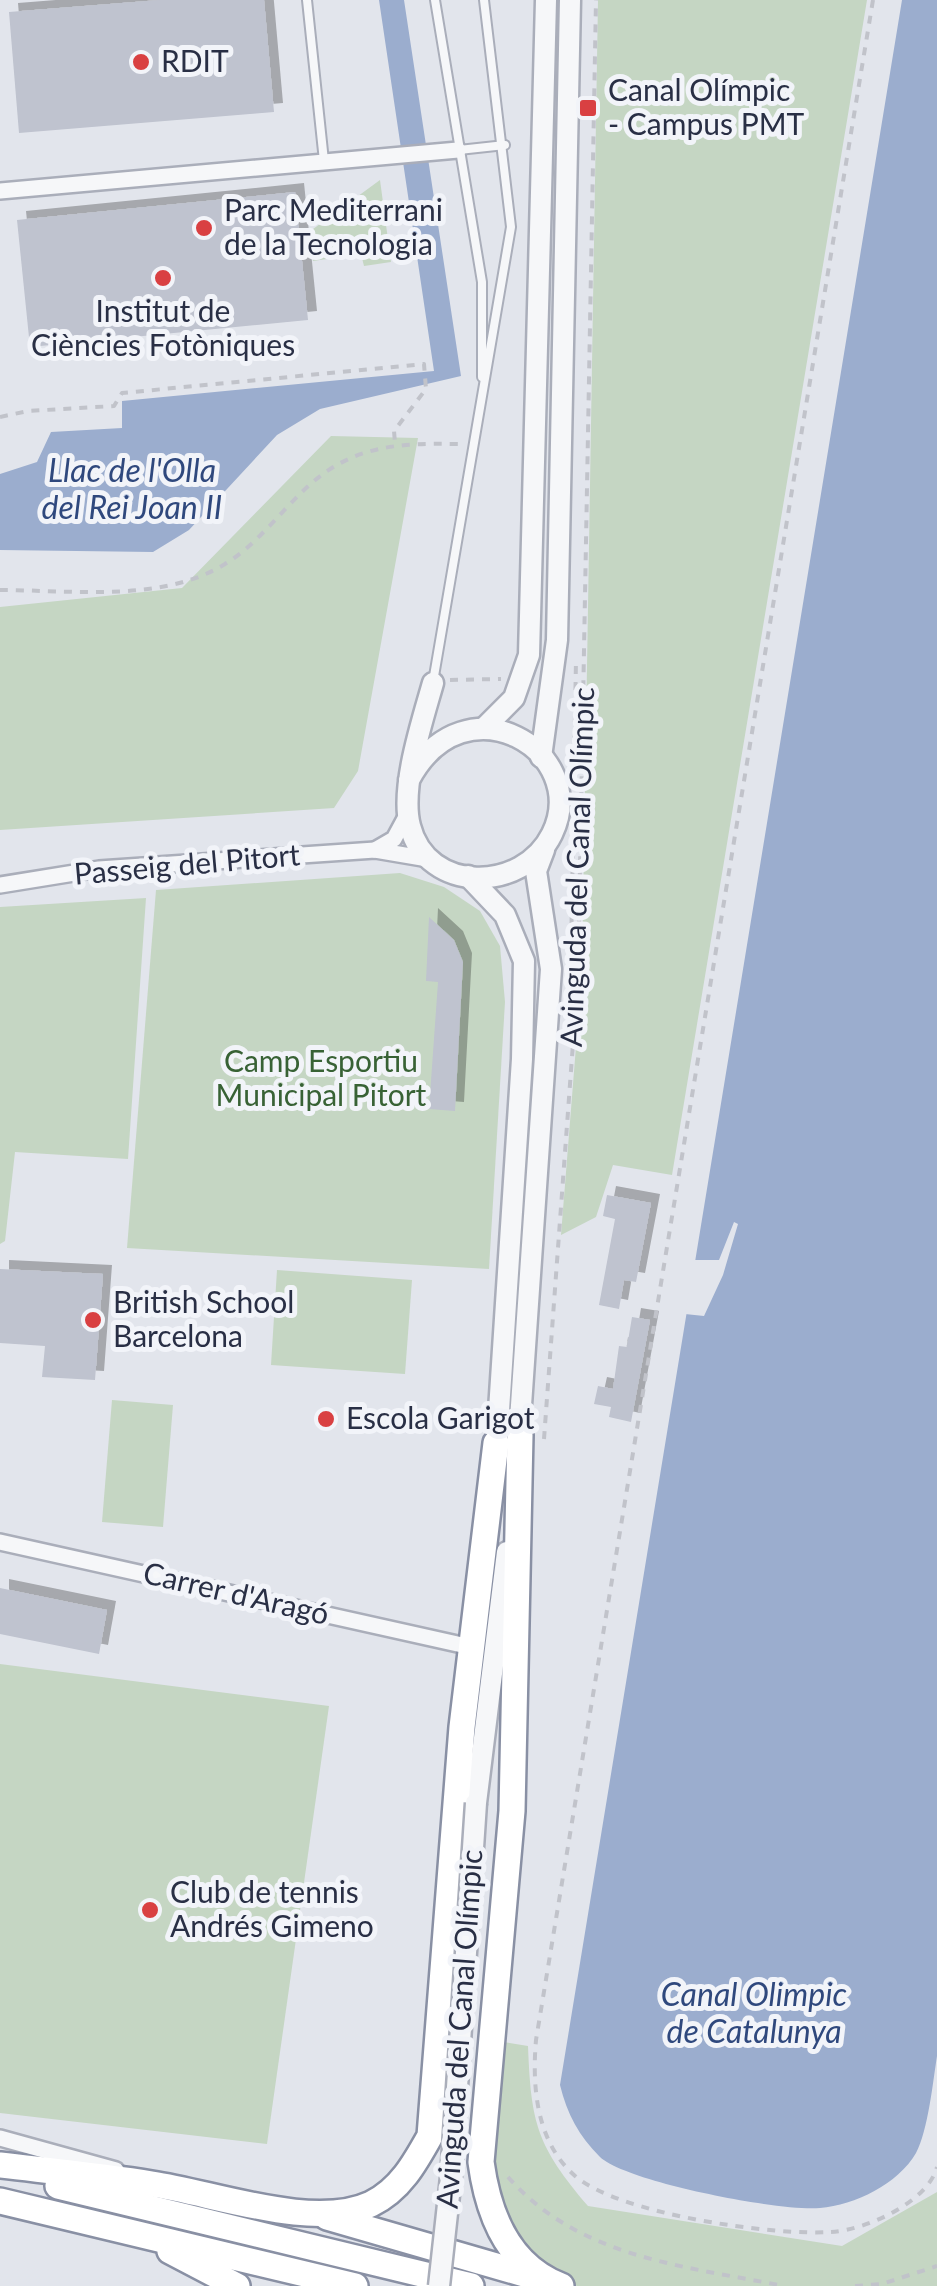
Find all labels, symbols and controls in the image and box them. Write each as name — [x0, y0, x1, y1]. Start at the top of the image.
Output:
place label: RDIT — [161, 42, 229, 78]
marker: RDIT — [130, 51, 152, 73]
place label: Canal Olímpic - Campus PMT — [608, 71, 805, 141]
marker: Canal Olímpic - Campus PMT — [577, 97, 599, 119]
place label: Parc Mediterrani de la Tecnologia — [224, 191, 443, 261]
marker: Parc Mediterrani de la Tecnologia — [193, 217, 215, 239]
marker: Institut de Ciències Fotòniques — [152, 267, 174, 289]
place label: Institut de Ciències Fotòniques — [31, 292, 295, 362]
water label: Llac de l'Olla del Rei Joan II — [42, 450, 222, 526]
street label: Avinguda del Canal Olímpic — [552, 686, 600, 1047]
street label: Passeig del Pitort — [72, 835, 302, 891]
park label: Camp Esportiu Municipal Pitort — [216, 1042, 427, 1112]
place label: British School Barcelona — [113, 1283, 294, 1353]
marker: British School Barcelona — [82, 1309, 104, 1331]
place label: Escola Garigot — [346, 1399, 535, 1435]
marker: Escola Garigot — [315, 1408, 337, 1430]
street label: Carrer d'Aragó — [140, 1553, 333, 1631]
street label: Avinguda del Canal Olímpic — [427, 1848, 489, 2210]
place label: Club de tennis Andrés Gimeno — [170, 1873, 374, 1943]
marker: Club de tennis Andrés Gimeno — [139, 1899, 161, 1921]
water label: Canal Olimpic de Catalunya — [661, 1974, 847, 2050]

